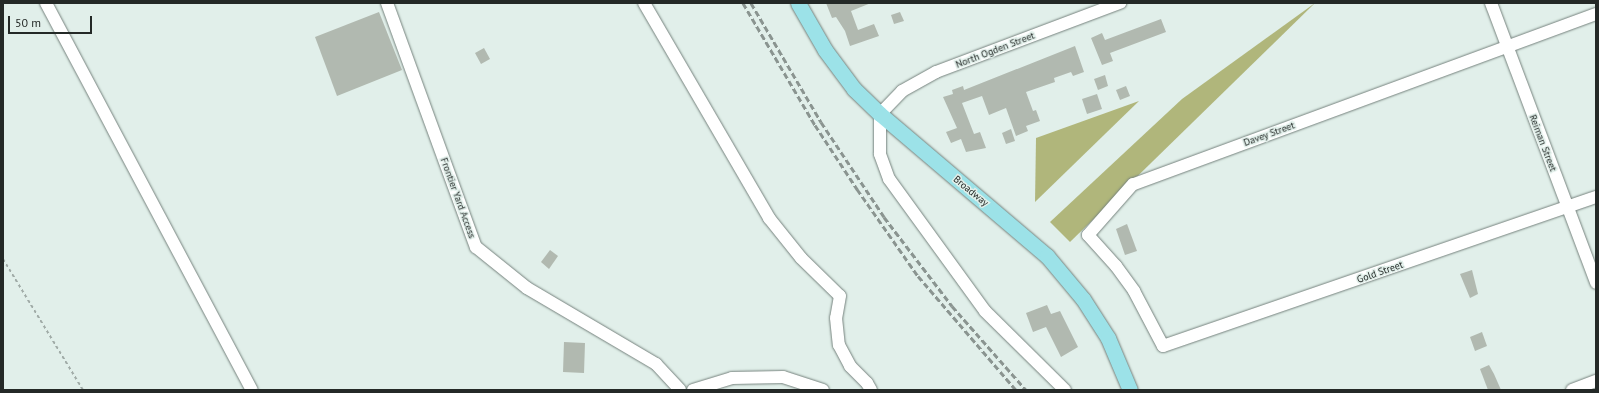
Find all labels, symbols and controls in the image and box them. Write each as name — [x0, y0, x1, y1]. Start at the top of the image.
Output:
scale bar — [10, 8, 94, 34]
text: 50 m — [15, 15, 41, 30]
street label: North Ogden Street — [954, 29, 1036, 71]
street label: Reiman Street — [1527, 113, 1559, 173]
street label: Davey Street — [1242, 119, 1296, 149]
street label: Frontier Yard Access — [438, 156, 478, 240]
street label: Broadway — [951, 173, 991, 209]
street label: Gold Street — [1355, 259, 1405, 285]

